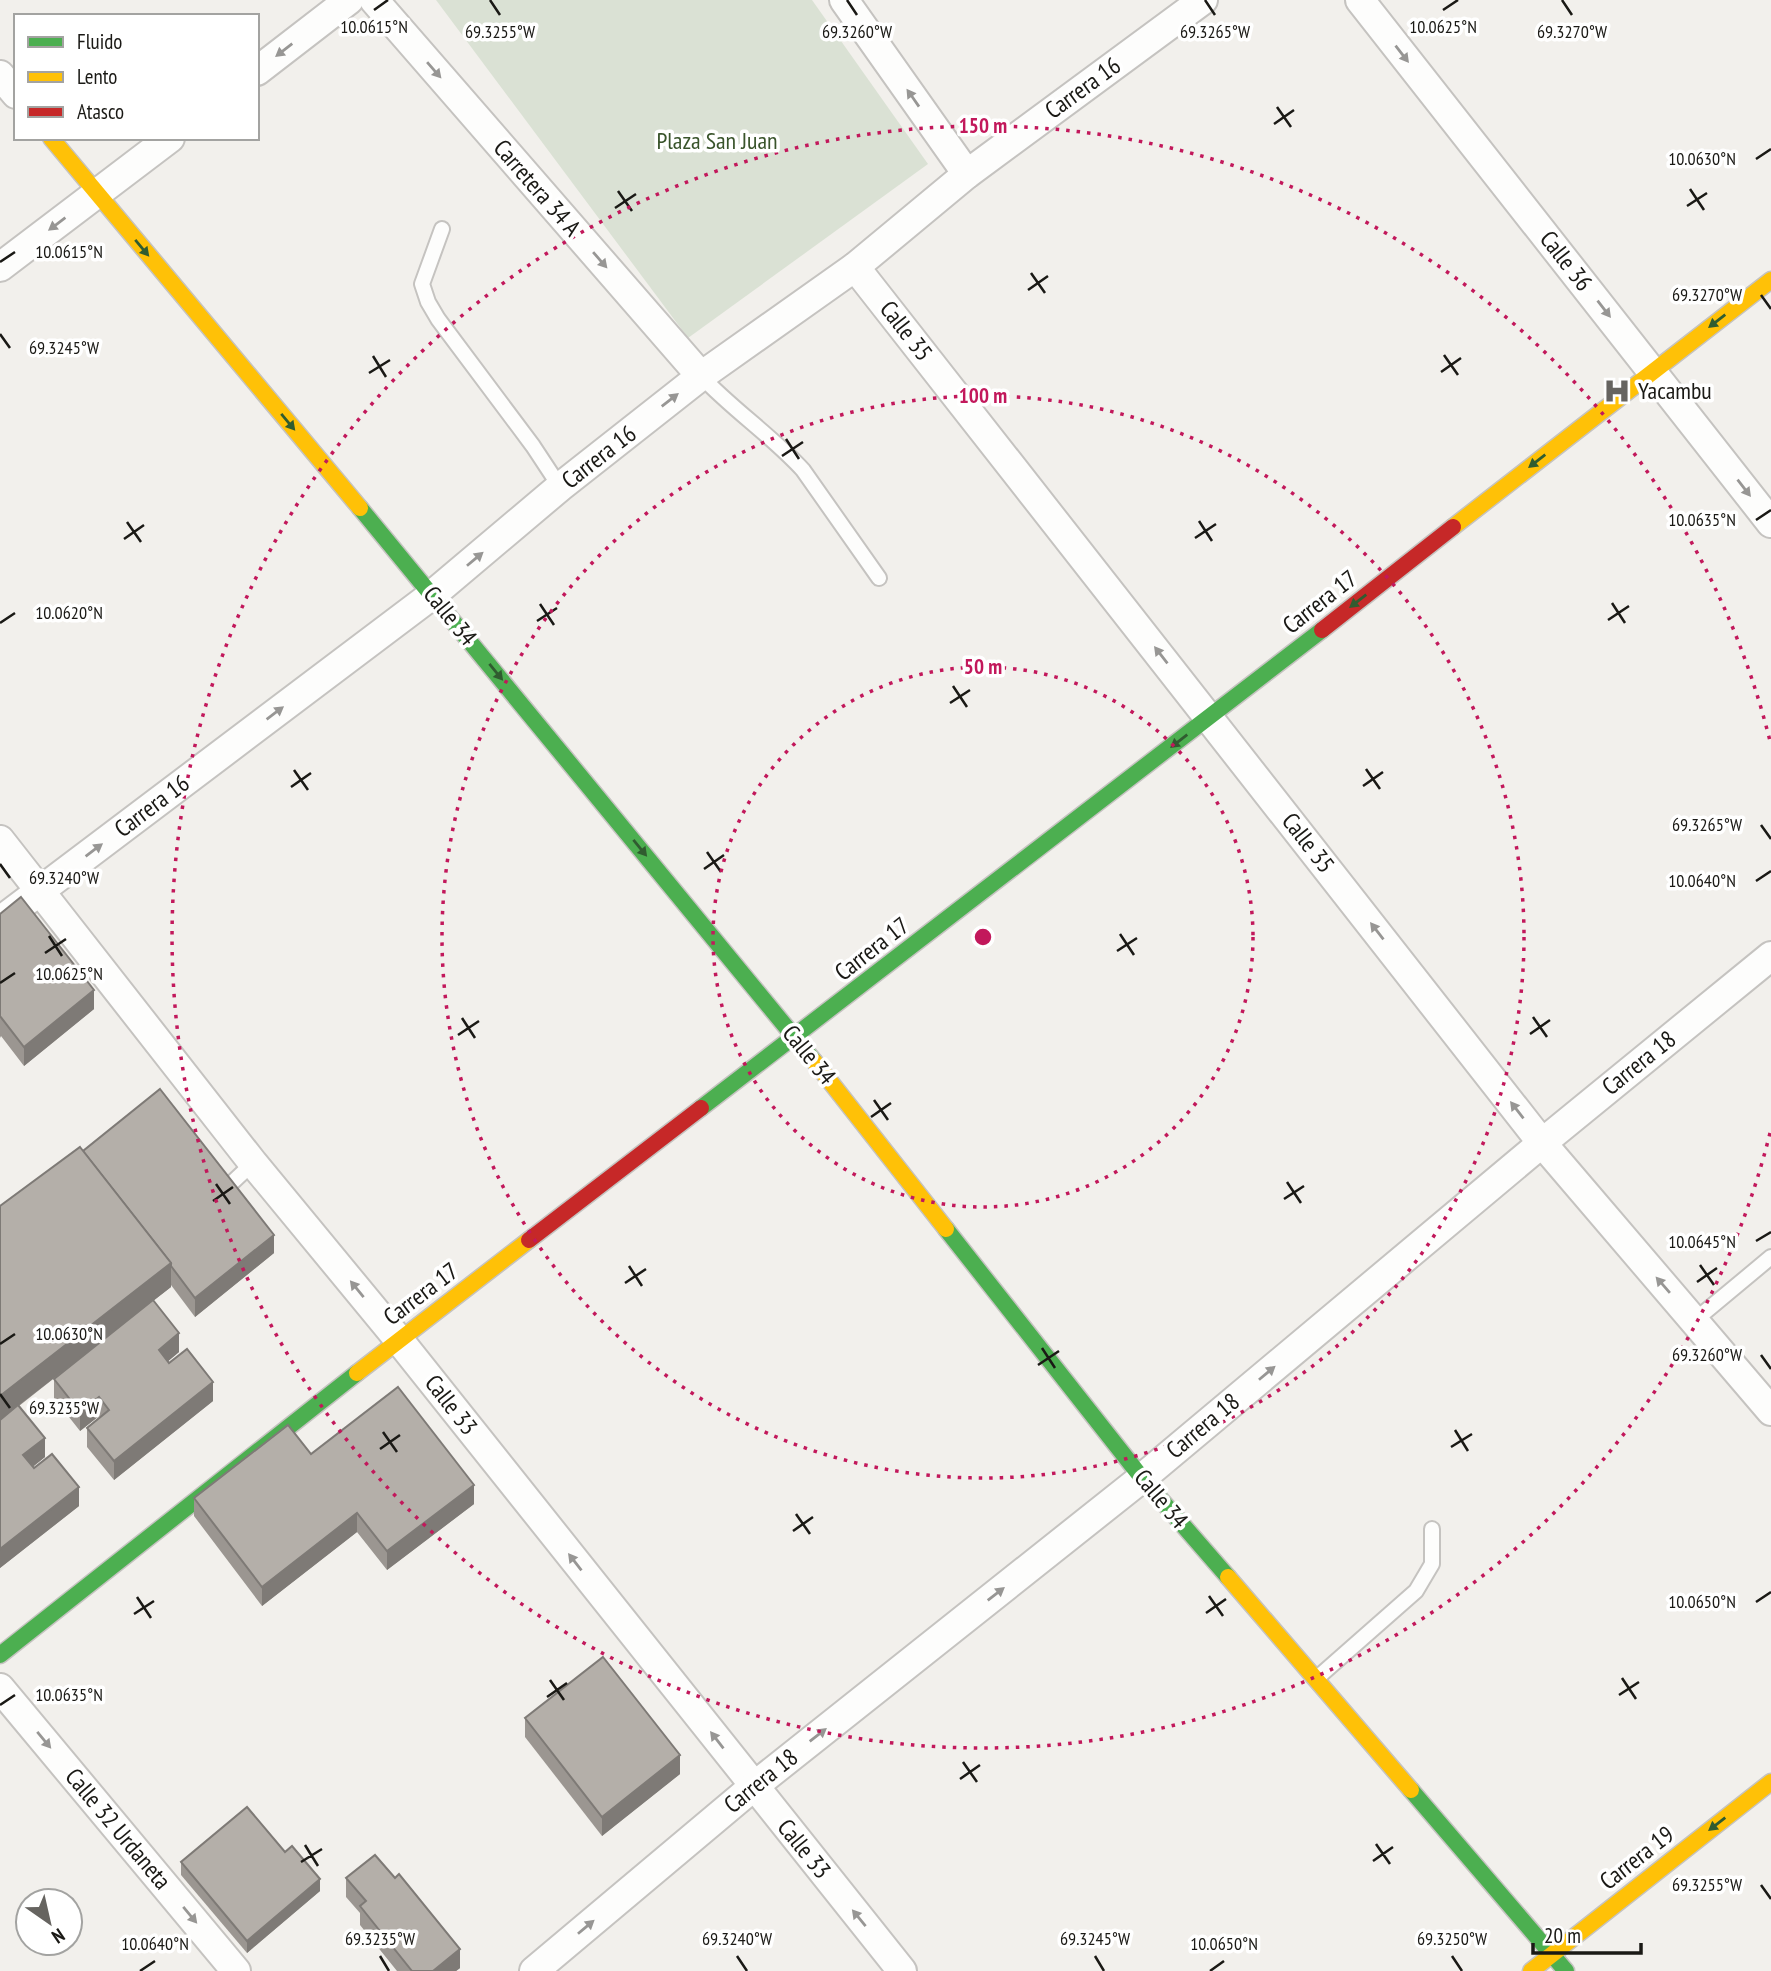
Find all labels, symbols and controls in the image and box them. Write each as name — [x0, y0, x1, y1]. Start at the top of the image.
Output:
legend — [14, 14, 259, 140]
text: 10.0615°N — [340, 15, 408, 38]
text: 10.0625°N — [1409, 15, 1477, 38]
text: 69.3255°W — [465, 20, 535, 43]
text: 69.3260°W — [822, 20, 892, 43]
text: 69.3265°W — [1180, 20, 1250, 43]
text: 69.3270°W — [1537, 20, 1607, 43]
text: Fluido — [77, 28, 122, 55]
one-way arrow — [275, 43, 293, 58]
one-way arrow — [1395, 44, 1410, 62]
street label: Carrera 16 — [1039, 50, 1127, 125]
one-way arrow — [426, 61, 442, 78]
text: Lento — [77, 63, 117, 90]
one-way arrow — [906, 89, 920, 107]
text: Atasco — [77, 98, 124, 125]
text: 150 m — [959, 112, 1007, 139]
park label: Plaza San Juan — [656, 125, 778, 156]
street label: Carretera 34 A — [487, 133, 588, 243]
text: 10.0630°N — [1668, 147, 1736, 170]
one-way arrow — [49, 217, 67, 232]
street label: Calle 36 — [1533, 224, 1600, 297]
one-way arrow — [134, 238, 149, 256]
text: 10.0615°N — [35, 240, 103, 263]
one-way arrow — [592, 251, 608, 269]
text: 69.3270°W — [1672, 283, 1742, 306]
street label: Calle 35 — [873, 294, 940, 367]
one-way arrow — [1597, 299, 1612, 317]
one-way arrow — [1708, 314, 1726, 328]
text: 69.3245°W — [29, 336, 99, 359]
place label: Yacambu — [1638, 375, 1712, 406]
hospital icon: Yacambu — [1602, 376, 1632, 406]
text: 100 m — [959, 382, 1007, 409]
one-way arrow — [661, 393, 679, 408]
one-way arrow — [280, 413, 295, 431]
street label: Carrera 16 — [555, 418, 642, 495]
one-way arrow — [1529, 453, 1547, 468]
one-way arrow — [1737, 479, 1752, 497]
text: 10.0635°N — [1668, 508, 1736, 531]
one-way arrow — [466, 552, 483, 567]
street label: Carrera 17 — [1276, 563, 1363, 640]
street label: Calle 34 — [417, 579, 484, 652]
one-way arrow — [1349, 594, 1367, 608]
text: 10.0620°N — [35, 601, 103, 624]
one-way arrow — [1154, 647, 1169, 664]
text: 50 m — [964, 653, 1002, 680]
one-way arrow — [488, 663, 503, 681]
one-way arrow — [266, 707, 284, 721]
one-way arrow — [1170, 734, 1188, 749]
street label: Carrera 16 — [108, 767, 195, 844]
street label: Calle 35 — [1275, 806, 1342, 879]
text: 69.3265°W — [1672, 813, 1742, 836]
one-way arrow — [632, 840, 647, 857]
one-way arrow — [84, 843, 102, 858]
text: 69.3240°W — [29, 866, 99, 889]
text: 10.0640°N — [1668, 869, 1736, 892]
street label: Carrera 17 — [828, 910, 915, 987]
one-way arrow — [1370, 922, 1384, 940]
centre of rings — [971, 925, 995, 949]
text: 10.0625°N — [35, 962, 103, 985]
street label: Calle 34 — [776, 1018, 843, 1091]
street label: Carrera 18 — [1595, 1023, 1682, 1102]
one-way arrow — [1509, 1102, 1524, 1120]
text: 10.0645°N — [1668, 1230, 1736, 1253]
street label: Carrera 17 — [377, 1255, 464, 1332]
one-way arrow — [1656, 1276, 1671, 1293]
one-way arrow — [350, 1280, 365, 1297]
text: 10.0630°N — [35, 1322, 103, 1345]
text: 69.3260°W — [1672, 1343, 1742, 1366]
one-way arrow — [1258, 1365, 1276, 1380]
street label: Calle 33 — [418, 1368, 485, 1441]
street label: Carrera 18 — [1160, 1386, 1246, 1465]
text: 69.3235°W — [29, 1396, 99, 1419]
street label: Calle 34 — [1128, 1463, 1195, 1535]
one-way arrow — [569, 1553, 583, 1571]
one-way arrow — [987, 1586, 1005, 1601]
text: 10.0650°N — [1668, 1590, 1736, 1613]
text: 10.0635°N — [35, 1683, 103, 1706]
one-way arrow — [809, 1729, 827, 1743]
one-way arrow — [36, 1732, 51, 1749]
one-way arrow — [709, 1732, 724, 1750]
street label: Carrera 18 — [717, 1741, 804, 1820]
street label: Calle 32 Urdaneta — [59, 1762, 178, 1896]
street label: Calle 33 — [771, 1812, 838, 1885]
one-way arrow — [1709, 1816, 1727, 1831]
street label: Carrera 19 — [1593, 1819, 1680, 1896]
text: 69.3255°W — [1672, 1873, 1742, 1896]
north arrow — [14, 1887, 84, 1957]
one-way arrow — [182, 1906, 197, 1924]
one-way arrow — [852, 1909, 867, 1926]
scale bar — [1533, 1912, 1642, 1956]
one-way arrow — [577, 1919, 595, 1935]
text: 20 m — [1544, 1922, 1581, 1949]
text: N — [48, 1923, 69, 1949]
text: 69.3235°W — [345, 1927, 415, 1950]
text: 69.3240°W — [702, 1927, 772, 1950]
text: 69.3245°W — [1060, 1927, 1130, 1950]
text: 69.3250°W — [1417, 1927, 1487, 1950]
text: 10.0640°N — [121, 1932, 189, 1955]
text: 10.0650°N — [1190, 1932, 1258, 1955]

